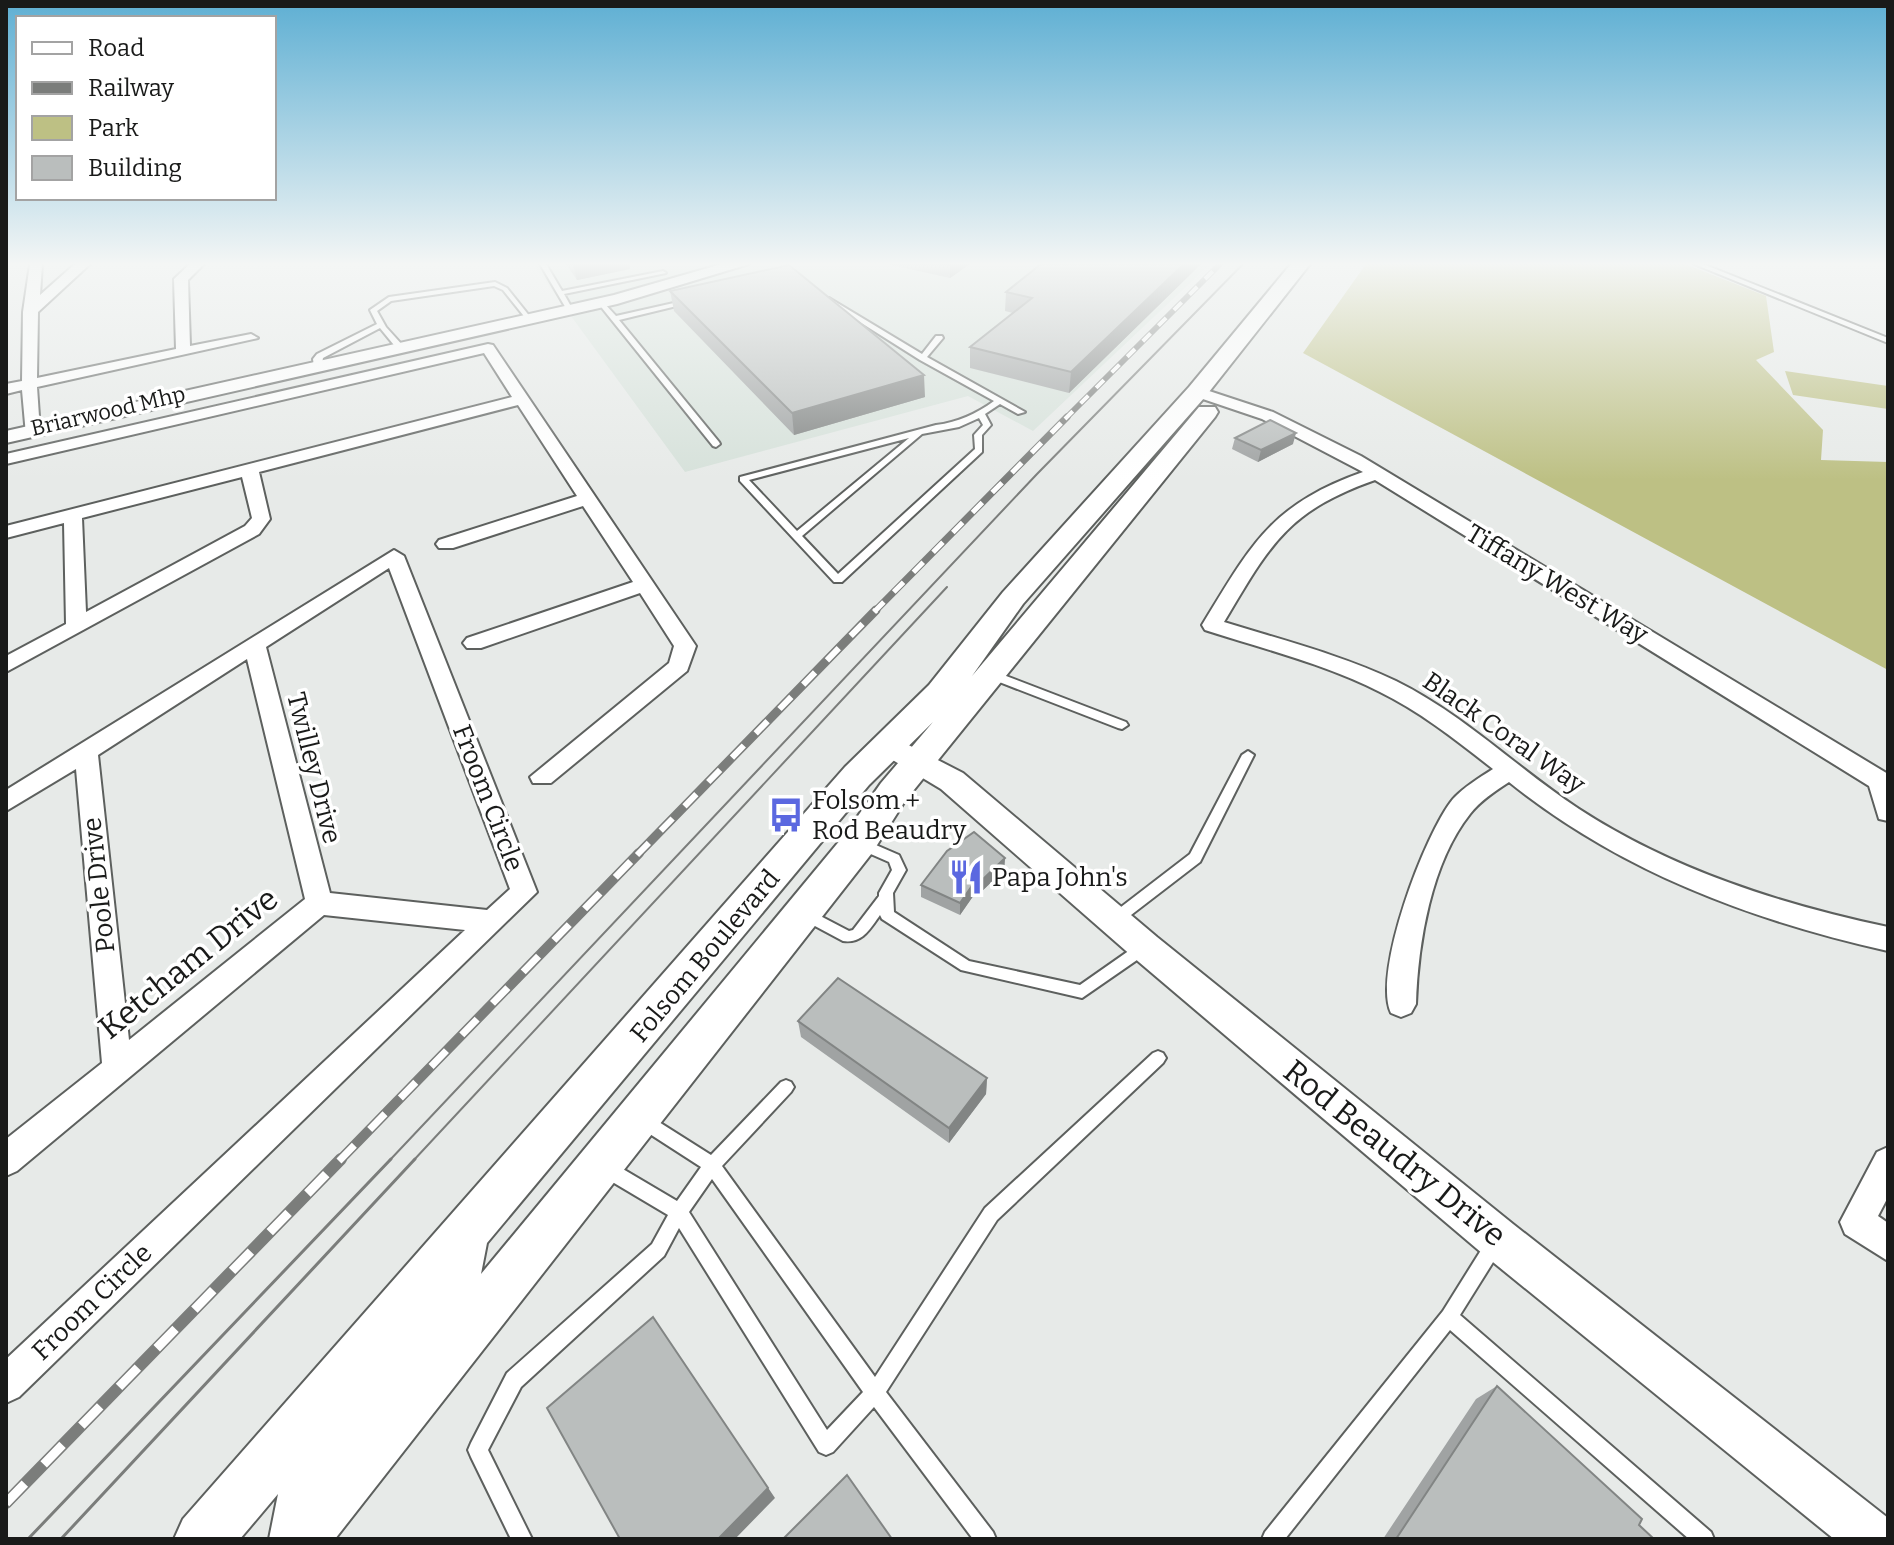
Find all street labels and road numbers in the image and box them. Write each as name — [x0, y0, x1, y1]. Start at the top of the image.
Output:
street label: Briarwood Mhp — [28, 380, 188, 442]
street label: Tiffany West Way — [1461, 518, 1654, 651]
street label: Black Coral Way — [1417, 666, 1591, 801]
street label: Twilley Drive — [280, 689, 348, 847]
street label: Froom Circle — [446, 720, 530, 876]
street label: Poole Drive — [76, 816, 122, 954]
street label: Folsom Boulevard — [624, 863, 786, 1049]
street label: Ketcham Drive — [91, 879, 285, 1047]
street label: Rod Beaudry Drive — [1276, 1052, 1514, 1254]
street label: Froom Circle — [26, 1237, 158, 1367]

